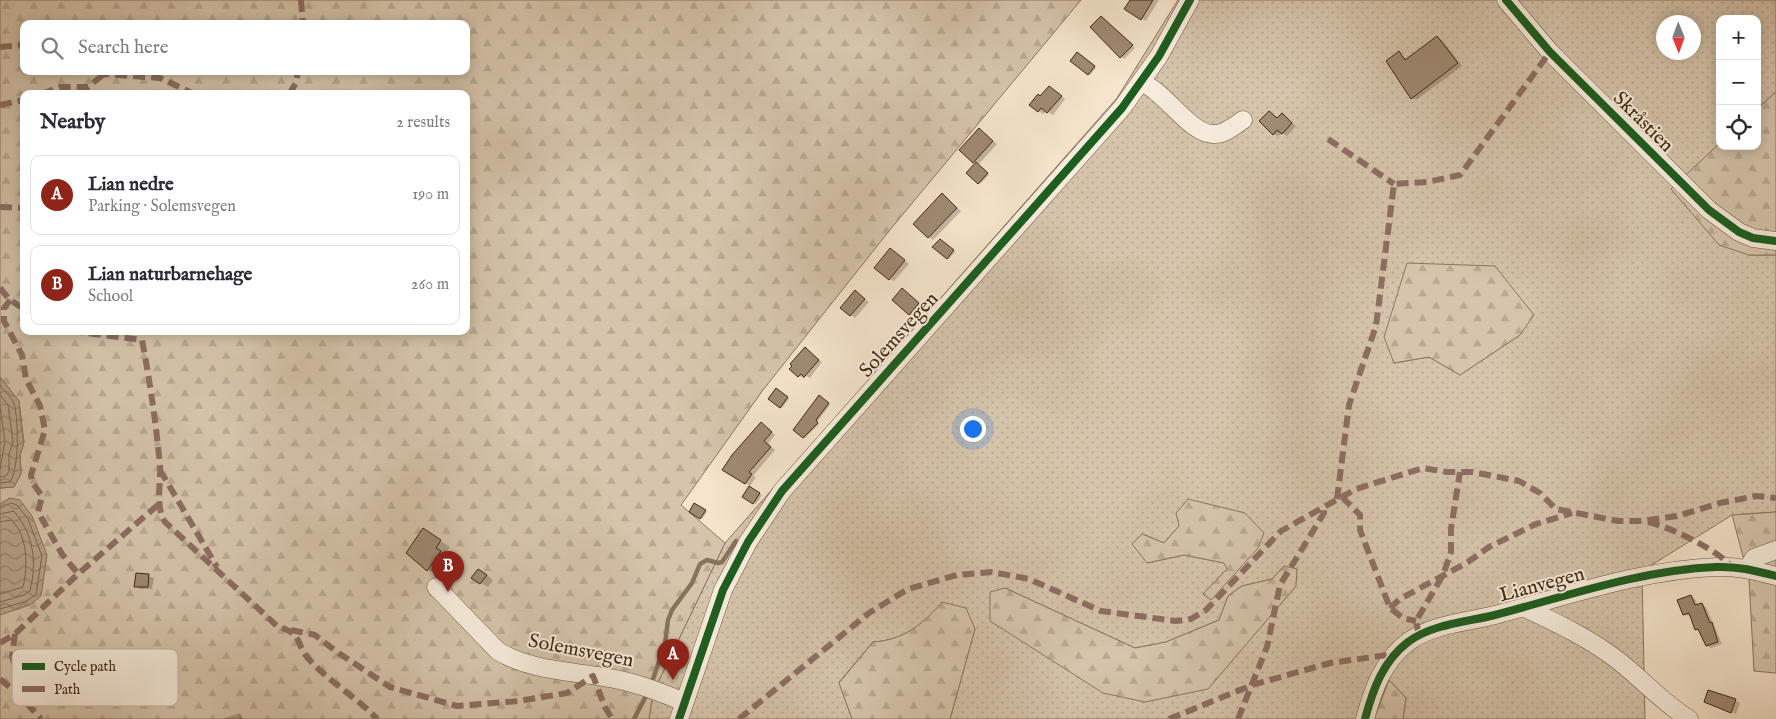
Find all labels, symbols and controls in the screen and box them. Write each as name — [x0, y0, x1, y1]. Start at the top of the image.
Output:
north arrow — [1656, 15, 1701, 60]
map controls — [1716, 15, 1761, 150]
button: + — [1716, 15, 1761, 60]
search box — [20, 20, 470, 75]
icon: search — [38, 34, 66, 62]
text: Search here — [78, 36, 169, 60]
button: − — [1716, 60, 1761, 105]
street label: Skråstien — [1607, 86, 1679, 158]
button: locate — [1716, 105, 1761, 150]
text: Nearby — [40, 109, 105, 136]
text: 2 results — [396, 113, 450, 133]
text: Lian nedre — [88, 173, 174, 197]
text: A — [52, 185, 62, 205]
text: 190 m — [412, 185, 449, 205]
text: Parking · Solemsvegen — [88, 197, 236, 217]
text: Lian naturbarnehage — [88, 263, 252, 287]
text: B — [52, 275, 62, 295]
text: 260 m — [411, 275, 449, 295]
text: School — [88, 287, 133, 307]
street label: Solemsvegen — [854, 287, 944, 383]
your location — [960, 416, 986, 442]
pin: B — [432, 551, 464, 592]
street label: Lianvegen — [1497, 562, 1588, 608]
street label: Solemsvegen — [526, 629, 636, 674]
pin: A — [657, 639, 689, 680]
legend — [12, 649, 178, 706]
text: Cycle path — [54, 658, 116, 676]
text: Path — [54, 681, 81, 699]

